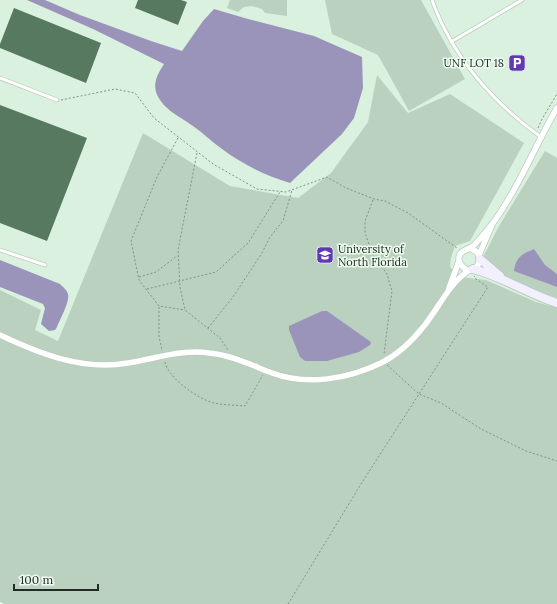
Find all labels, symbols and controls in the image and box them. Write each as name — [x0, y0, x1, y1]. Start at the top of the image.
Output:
parking icon: UNF LOT 18 — [507, 53, 527, 73]
place label: UNF LOT 18 — [444, 56, 504, 70]
place label: University of North Florida — [338, 242, 407, 269]
school or university icon: University of North Florida — [315, 245, 335, 265]
scale bar — [14, 566, 98, 592]
text: 100 m — [20, 572, 53, 587]

